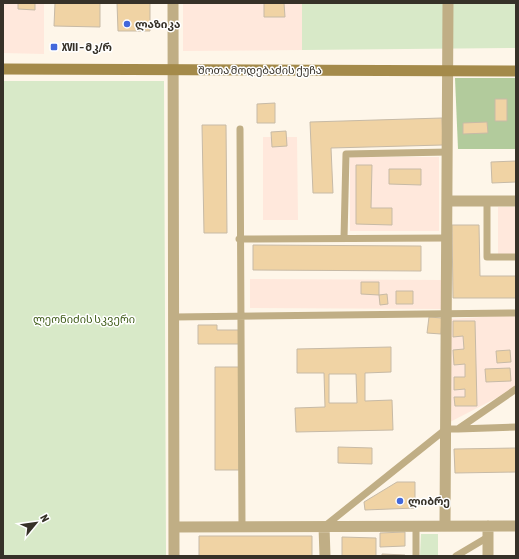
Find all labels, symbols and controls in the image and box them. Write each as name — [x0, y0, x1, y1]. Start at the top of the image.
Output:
place label: ლაზიკა — [135, 18, 180, 31]
marker: ლაზიკა — [122, 19, 132, 29]
place label: XVII – მკ/რ — [61, 41, 112, 54]
marker: XVII – მკ/რ — [49, 42, 59, 52]
street label: შოთა მოდებაძის ქუჩა — [198, 64, 322, 77]
park label: ლეონიძის სკვერი — [33, 313, 135, 326]
place label: ლიბრე — [408, 495, 450, 508]
marker: ლიბრე — [395, 496, 405, 506]
north arrow — [16, 503, 56, 543]
text: N — [38, 512, 52, 524]

